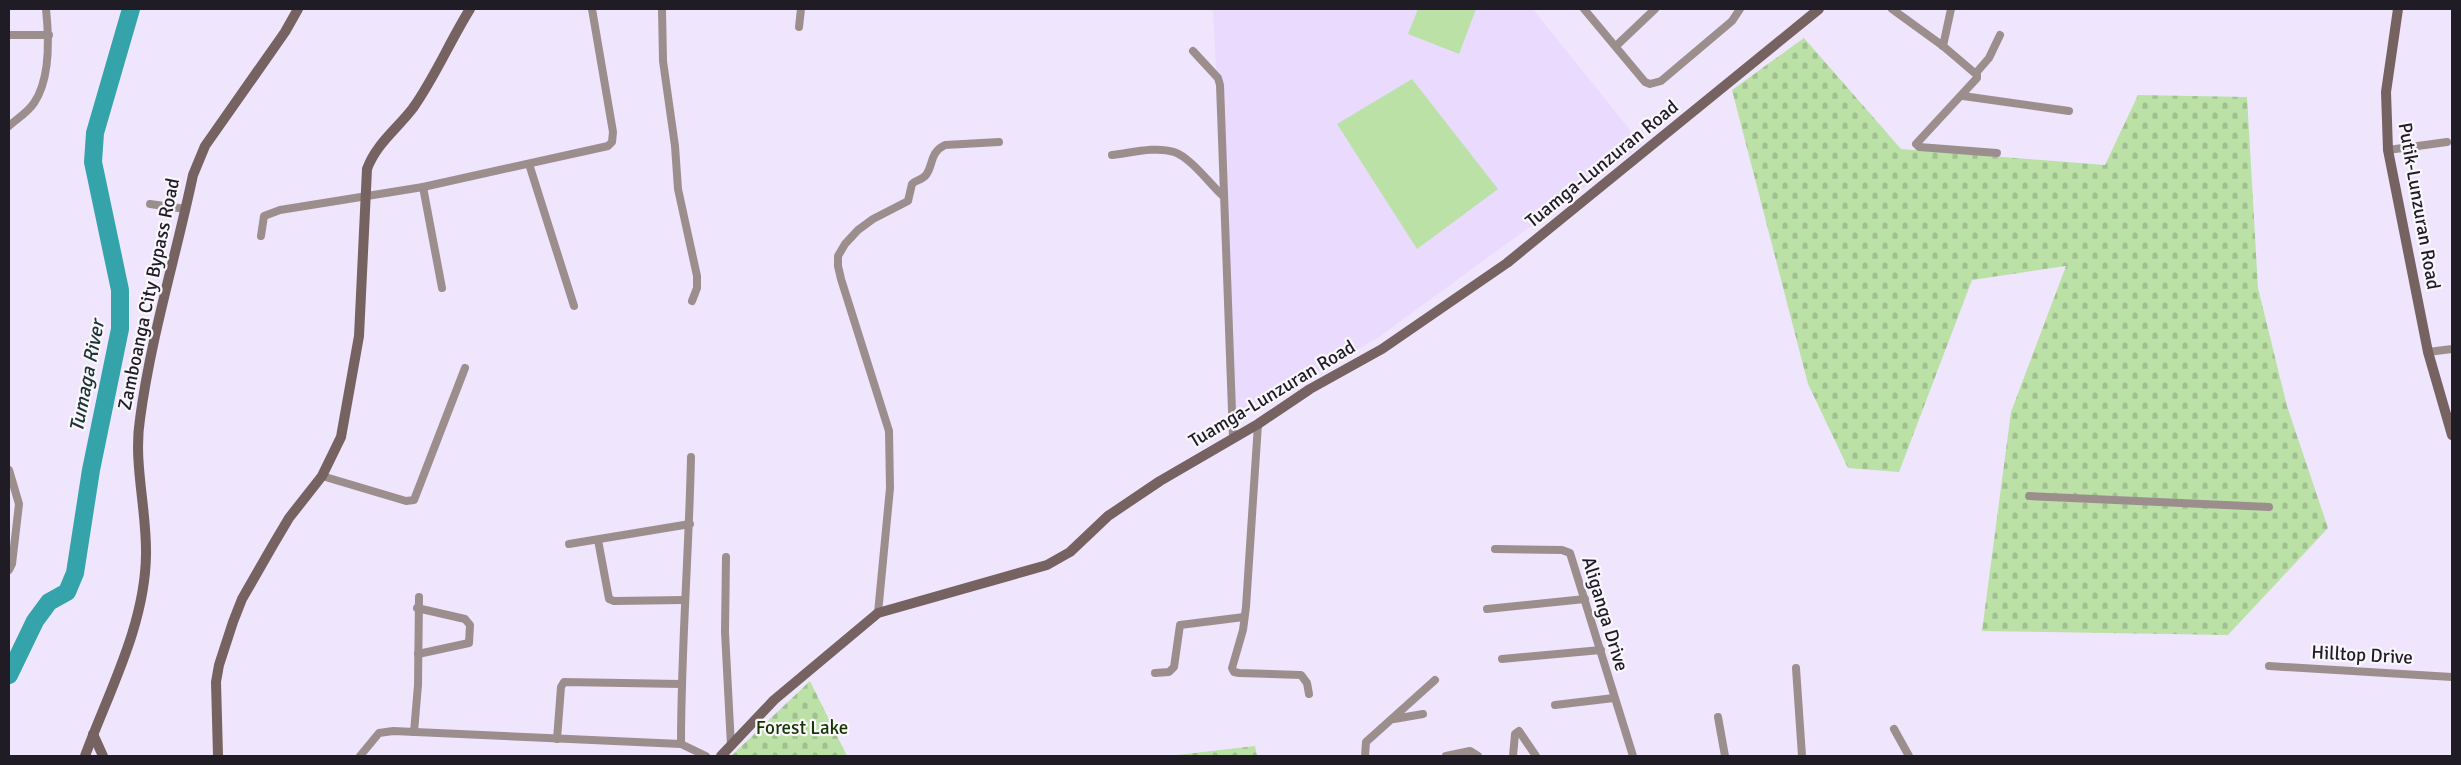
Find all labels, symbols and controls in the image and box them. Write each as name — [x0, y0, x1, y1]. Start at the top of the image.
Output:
street label: Tuamga-Lunzuran Road — [1521, 95, 1683, 233]
street label: Putik-Lunzuran Road — [2392, 121, 2446, 291]
street label: Zamboanga City Bypass Road — [113, 176, 185, 412]
water label: Tumaga River — [64, 315, 111, 434]
street label: Tuamga-Lunzuran Road — [1184, 335, 1360, 453]
street label: Aliganga Drive — [1576, 554, 1634, 674]
street label: Hilltop Drive — [2311, 640, 2413, 670]
park label: Forest Lake — [756, 716, 848, 740]

